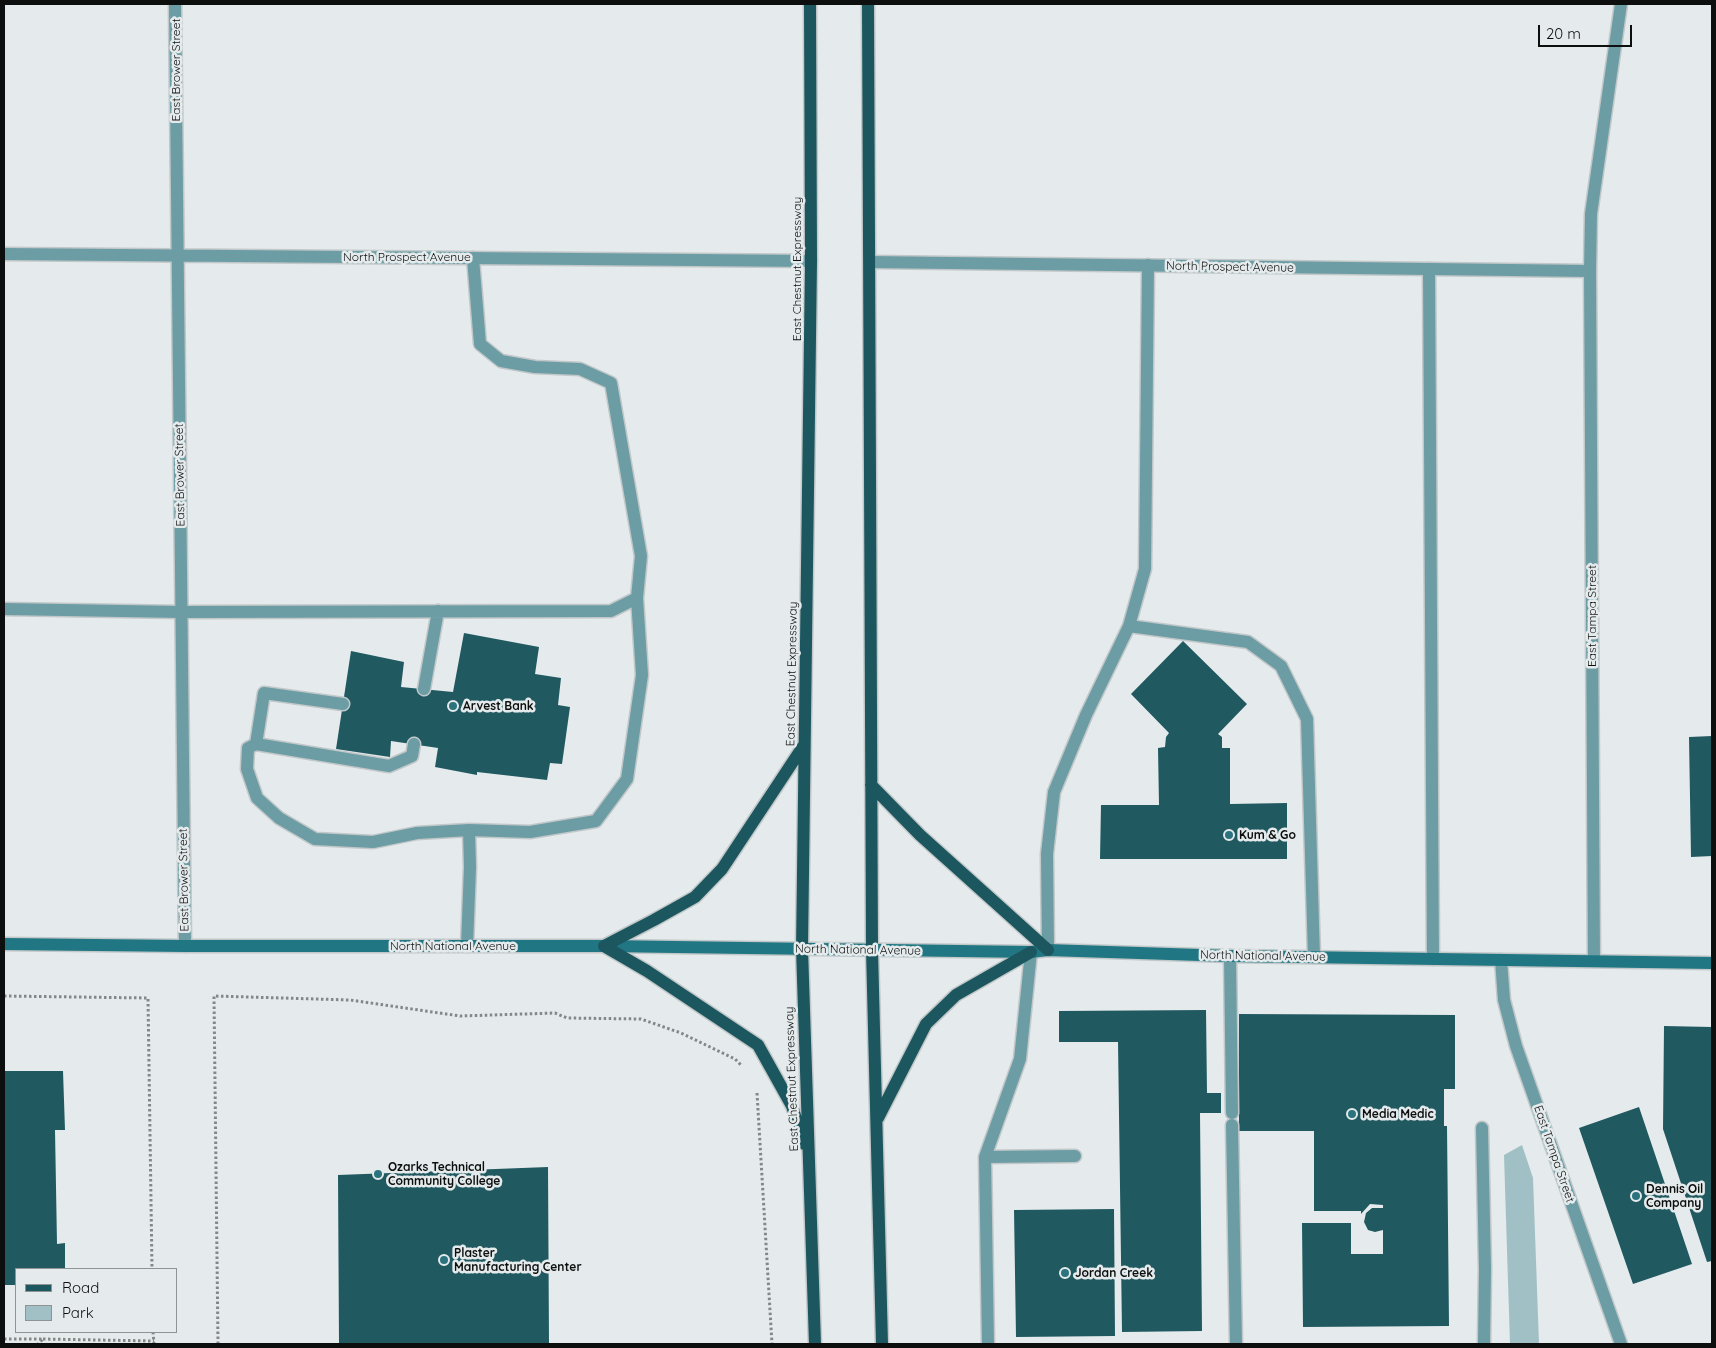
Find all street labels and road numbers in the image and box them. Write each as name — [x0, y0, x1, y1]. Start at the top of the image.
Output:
street label: East Brower Street — [169, 19, 183, 121]
street label: East Chestnut Expressway — [790, 197, 804, 341]
street label: North Prospect Avenue — [343, 250, 471, 264]
street label: North Prospect Avenue — [1166, 259, 1294, 275]
street label: East Brower Street — [172, 423, 188, 527]
street label: East Tampa Street — [1585, 565, 1599, 667]
street label: East Chestnut Expressway — [784, 602, 800, 746]
street label: East Brower Street — [176, 828, 192, 932]
street label: North National Avenue — [390, 939, 516, 953]
street label: North National Avenue — [795, 942, 921, 958]
street label: North National Avenue — [1200, 948, 1326, 964]
street label: East Chestnut Expressway — [782, 1006, 802, 1152]
street label: East Tampa Street — [1531, 1103, 1577, 1205]

